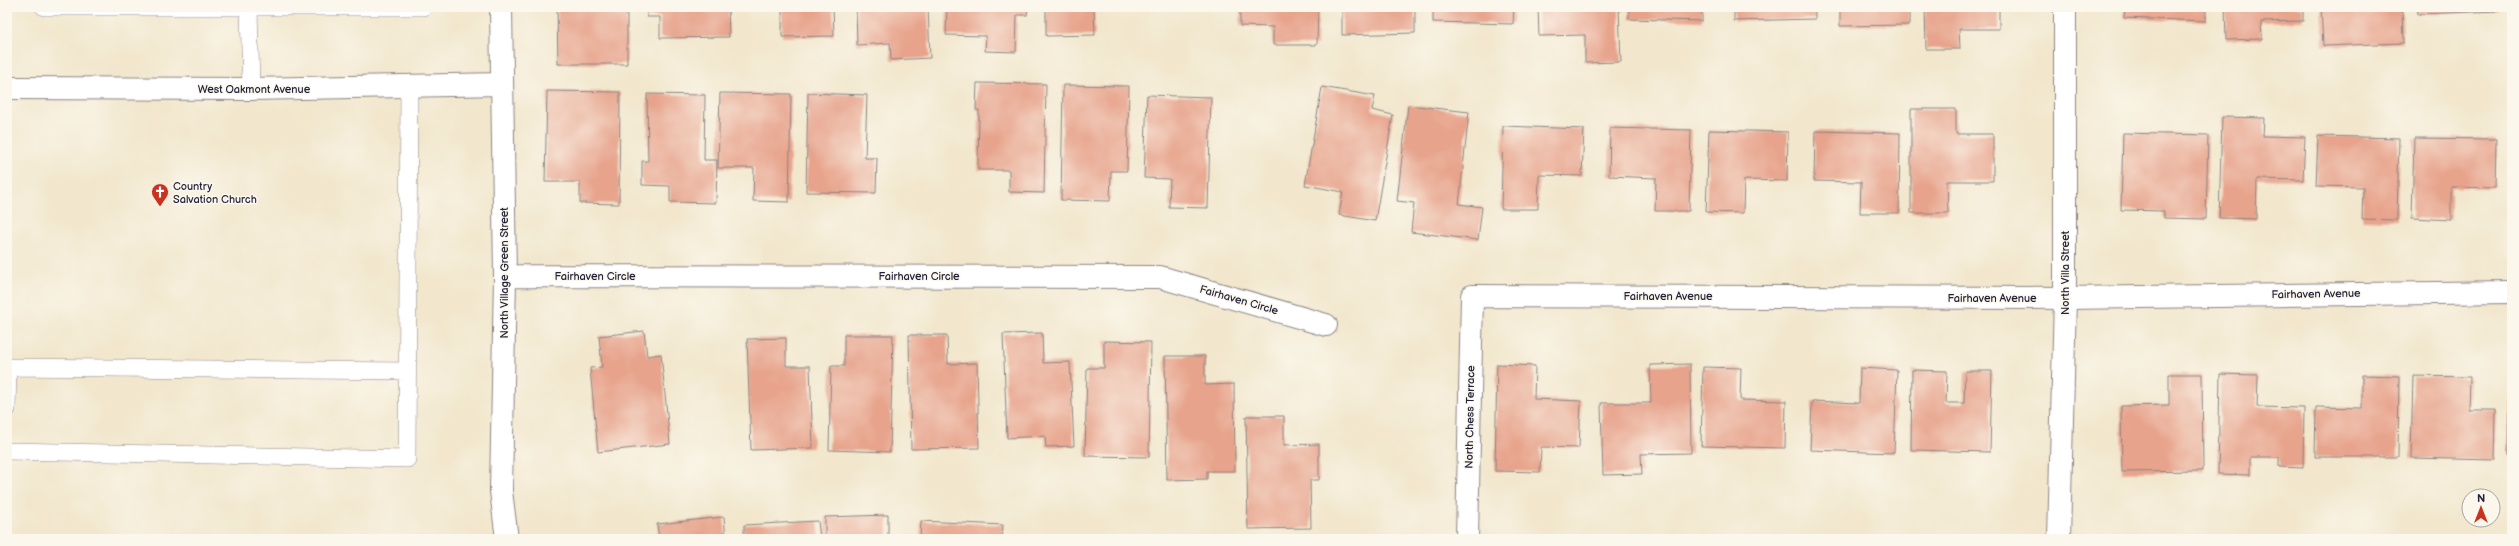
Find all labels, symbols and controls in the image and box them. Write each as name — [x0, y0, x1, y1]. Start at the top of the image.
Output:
street label: West Oakmont Avenue — [198, 83, 311, 96]
place label: Country Salvation Church — [173, 180, 257, 206]
church icon: Country Salvation Church — [150, 182, 170, 207]
street label: North Village Green Street — [498, 207, 511, 339]
street label: North Villa Street — [2059, 230, 2072, 315]
street label: Fairhaven Circle — [554, 270, 636, 283]
street label: Fairhaven Circle — [878, 270, 960, 283]
street label: Fairhaven Circle — [1198, 283, 1280, 318]
street label: Fairhaven Avenue — [2271, 287, 2361, 301]
street label: Fairhaven Avenue — [1623, 290, 1713, 303]
street label: Fairhaven Avenue — [1947, 292, 2037, 305]
street label: North Chess Terrace — [1463, 365, 1477, 469]
north arrow — [2461, 488, 2501, 528]
text: N — [2477, 492, 2485, 505]

